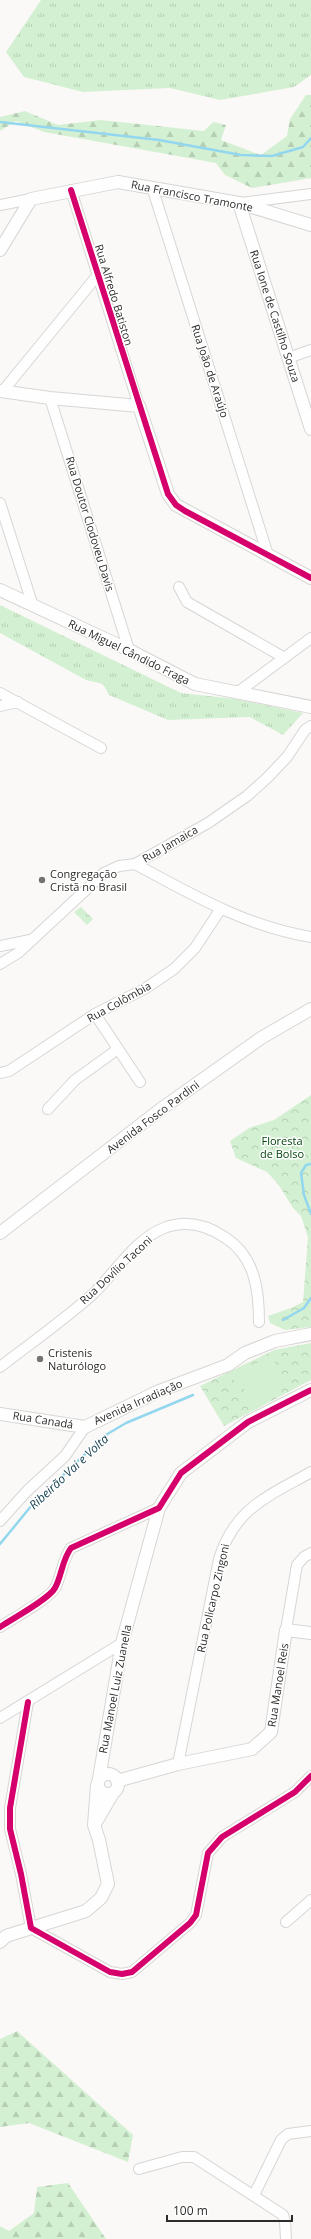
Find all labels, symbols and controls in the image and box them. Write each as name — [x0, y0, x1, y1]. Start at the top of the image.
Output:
street label: Rua Francisco Tramonte — [130, 176, 254, 215]
street label: Rua Alfredo Batiston — [92, 242, 137, 347]
street label: Rua Ione de Castilho Souza — [247, 248, 304, 384]
street label: Rua João de Araújo — [188, 322, 233, 420]
street label: Rua Doutor Clodoveu Davis — [63, 455, 118, 593]
street label: Rua Miguel Cândido Fraga — [66, 616, 193, 688]
street label: Rua Jamaica — [139, 822, 200, 866]
place label: Congregação Cristã no Brasil — [50, 866, 127, 894]
marker: Congregação Cristã no Brasil — [37, 875, 47, 885]
street label: Rua Colômbia — [84, 978, 154, 1025]
street label: Avenida Fosco Pardini — [103, 1077, 202, 1156]
park label: Floresta de Bolso — [260, 1133, 304, 1161]
street label: Rua Dovílio Taconi — [76, 1232, 155, 1307]
place label: Cristenis Naturólogo — [48, 1345, 107, 1373]
marker: Cristenis Naturólogo — [35, 1354, 45, 1364]
street label: Avenida Irradiação — [91, 1375, 185, 1428]
street label: Rua Canadá — [12, 1407, 74, 1432]
water label: Ribeirão Vai e Volta — [25, 1430, 112, 1513]
street label: Rua Policarpo Zingoni — [193, 1542, 232, 1654]
street label: Rua Manoel Luiz Zuanella — [95, 1623, 134, 1754]
street label: Rua Manoel Reis — [263, 1642, 292, 1728]
scale bar — [167, 2197, 292, 2223]
text: 100 m — [173, 2202, 208, 2219]

